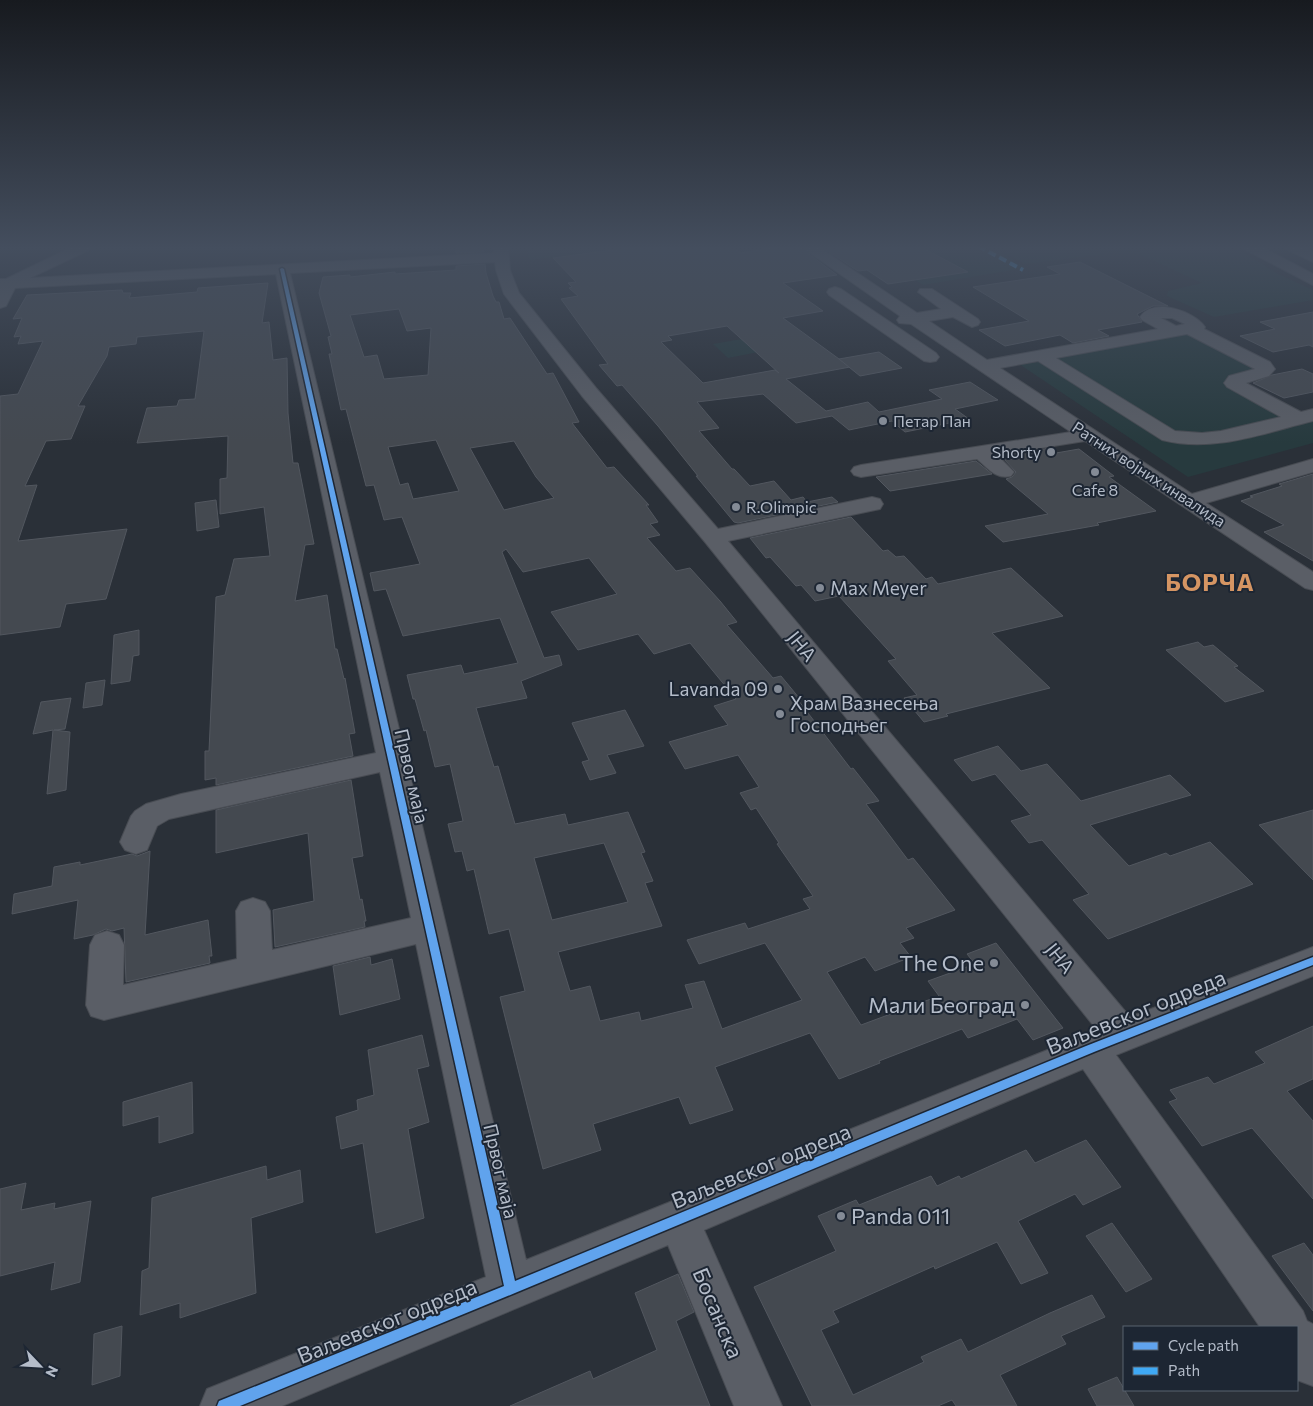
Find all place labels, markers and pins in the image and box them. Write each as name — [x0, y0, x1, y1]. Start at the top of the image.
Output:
place label: Петар Пан — [893, 411, 971, 430]
marker: Петар Пан — [877, 415, 889, 427]
place label: Shorty — [992, 442, 1041, 461]
marker: Shorty — [1045, 446, 1057, 458]
marker: Cafe 8 — [1089, 466, 1101, 478]
place label: Cafe 8 — [1072, 480, 1118, 499]
place label: R.Olimpic — [746, 497, 817, 516]
marker: R.Olimpic — [730, 501, 742, 513]
place label: Max Meyer — [830, 576, 927, 599]
marker: Max Meyer — [814, 582, 826, 594]
place label: Lavanda 09 — [669, 677, 768, 700]
marker: Lavanda 09 — [772, 683, 784, 695]
place label: Храм Вазнесења Господњег — [790, 691, 938, 736]
marker: Храм Вазнесења Господњег — [774, 708, 786, 720]
place label: The One — [899, 949, 984, 976]
marker: The One — [988, 957, 1000, 969]
place label: Мали Београд — [868, 991, 1015, 1018]
marker: Мали Београд — [1019, 999, 1031, 1011]
place label: Panda 011 — [851, 1202, 951, 1229]
marker: Panda 011 — [835, 1210, 847, 1222]

